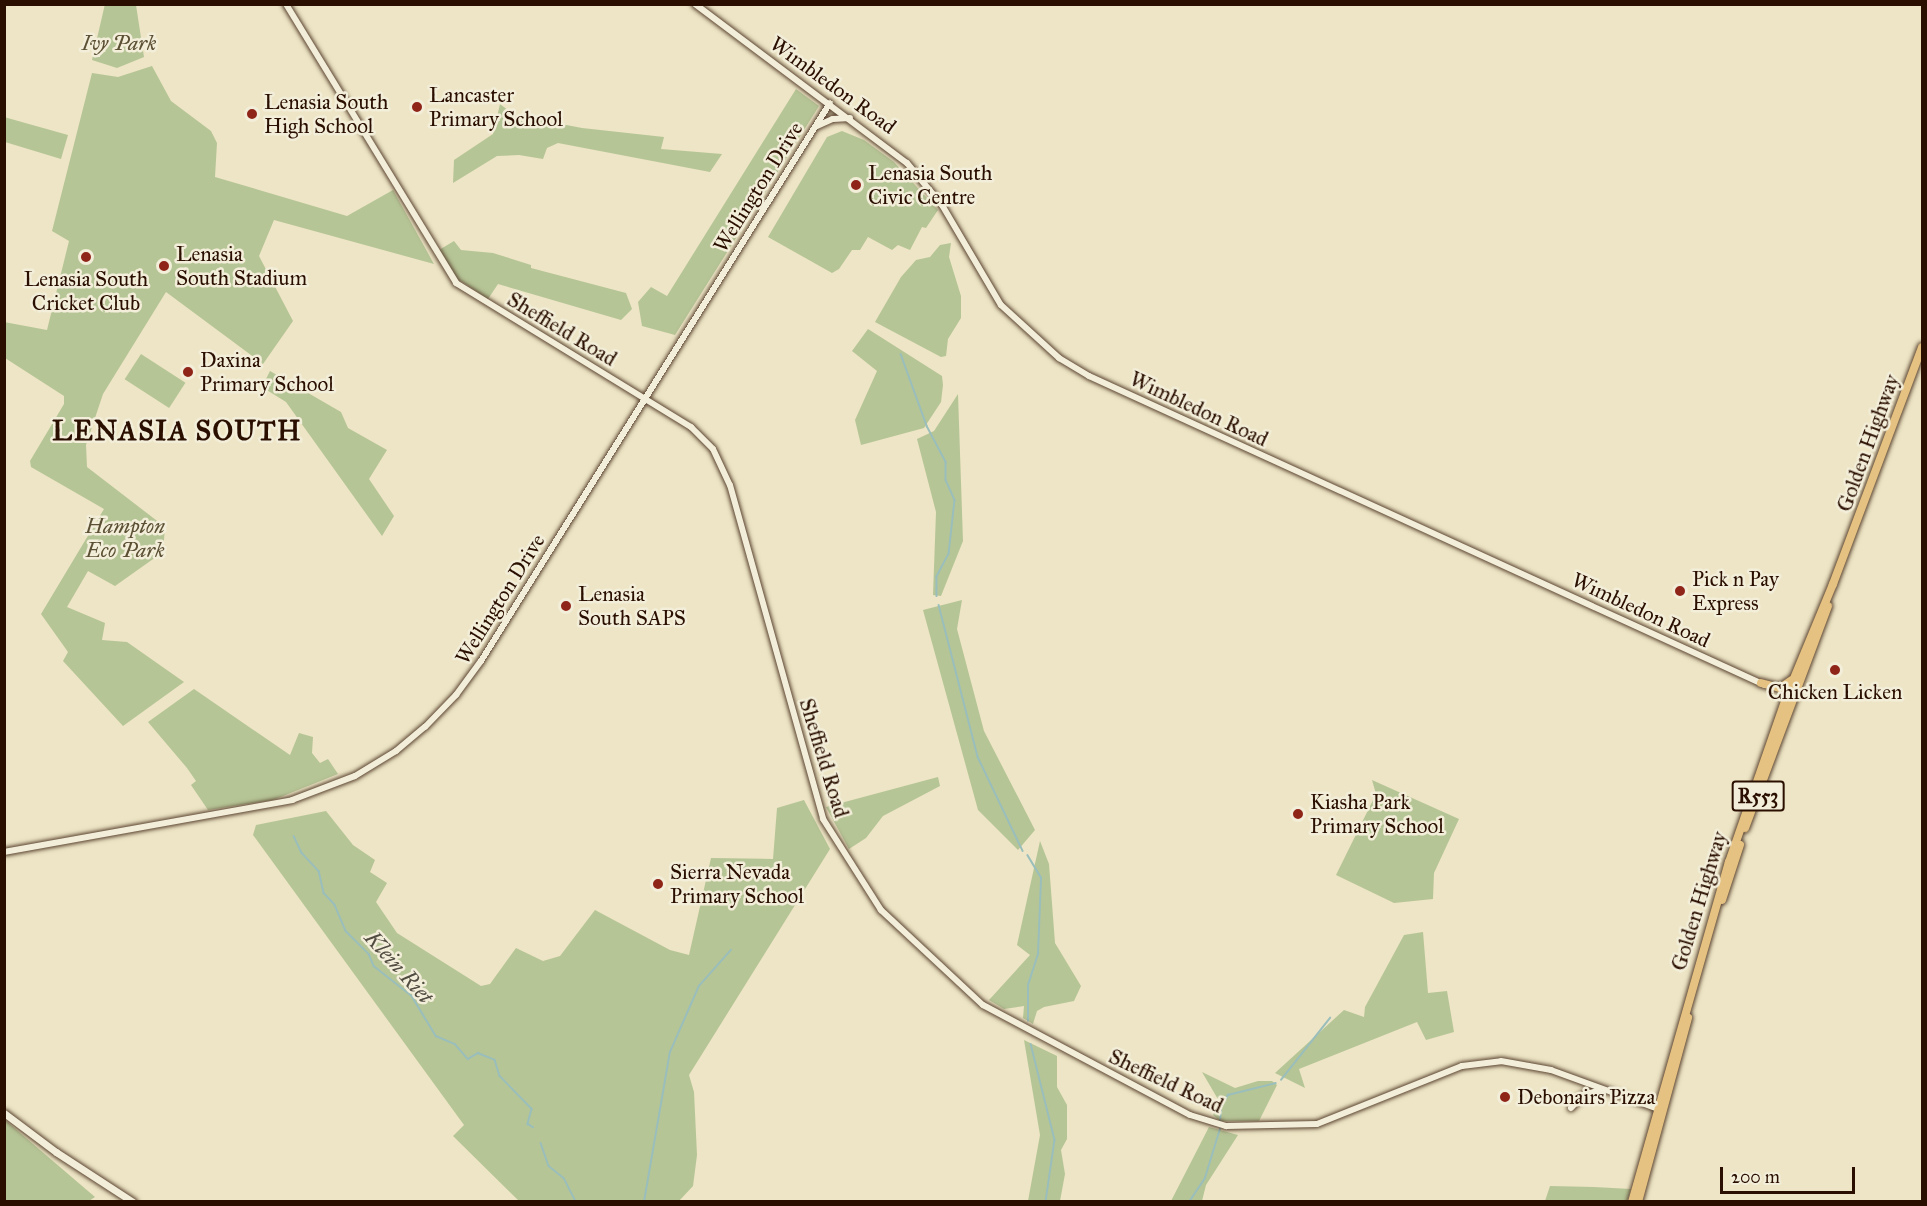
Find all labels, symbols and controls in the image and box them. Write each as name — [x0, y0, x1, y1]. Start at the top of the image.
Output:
park label: Ivy Park — [82, 30, 156, 56]
street label: Wimbledon Road — [765, 31, 901, 139]
place label: Lancaster Primary School — [429, 82, 563, 132]
place label: Lenasia South High School — [264, 89, 388, 139]
marker: Lancaster Primary School — [410, 100, 424, 114]
marker: Lenasia South High School — [245, 107, 259, 121]
street label: Wellington Drive — [708, 117, 808, 257]
place label: Lenasia South Civic Centre — [868, 160, 992, 210]
marker: Lenasia South Civic Centre — [849, 178, 863, 192]
place label: Lenasia South Stadium — [176, 241, 307, 291]
marker: Lenasia South Cricket Club — [79, 250, 93, 264]
marker: Lenasia South Stadium — [157, 259, 171, 273]
place label: Lenasia South Cricket Club — [24, 266, 148, 316]
street label: Sheffield Road — [503, 286, 621, 372]
place label: Daxina Primary School — [200, 347, 334, 397]
marker: Daxina Primary School — [181, 365, 195, 379]
street label: Wimbledon Road — [1126, 366, 1272, 452]
street label: Golden Highway — [1832, 371, 1904, 515]
district label: LENASIA SOUTH — [52, 415, 302, 447]
park label: Hampton Eco Park — [85, 513, 165, 563]
street label: Wellington Drive — [450, 529, 550, 669]
place label: Pick n Pay Express — [1692, 566, 1779, 616]
street label: Wimbledon Road — [1568, 567, 1714, 653]
place label: Lenasia South SAPS — [578, 581, 686, 631]
marker: Pick n Pay Express — [1673, 584, 1687, 598]
marker: Lenasia South SAPS — [559, 599, 573, 613]
marker: Chicken Licken — [1828, 663, 1842, 677]
place label: Chicken Licken — [1768, 679, 1902, 705]
street label: Sheffield Road — [794, 695, 854, 821]
road number: R553 — [1731, 779, 1785, 813]
place label: Kiasha Park Primary School — [1310, 789, 1444, 839]
marker: Kiasha Park Primary School — [1291, 807, 1305, 821]
street label: Golden Highway — [1666, 828, 1732, 974]
place label: Sierra Nevada Primary School — [670, 859, 804, 909]
marker: Sierra Nevada Primary School — [651, 877, 665, 891]
water label: Klein Riet — [359, 925, 439, 1009]
street label: Sheffield Road — [1105, 1044, 1227, 1118]
place label: Debonairs Pizza — [1517, 1084, 1655, 1110]
marker: Debonairs Pizza — [1498, 1090, 1512, 1104]
scale bar — [1723, 1155, 1858, 1193]
text: 200 m — [1731, 1166, 1780, 1188]

